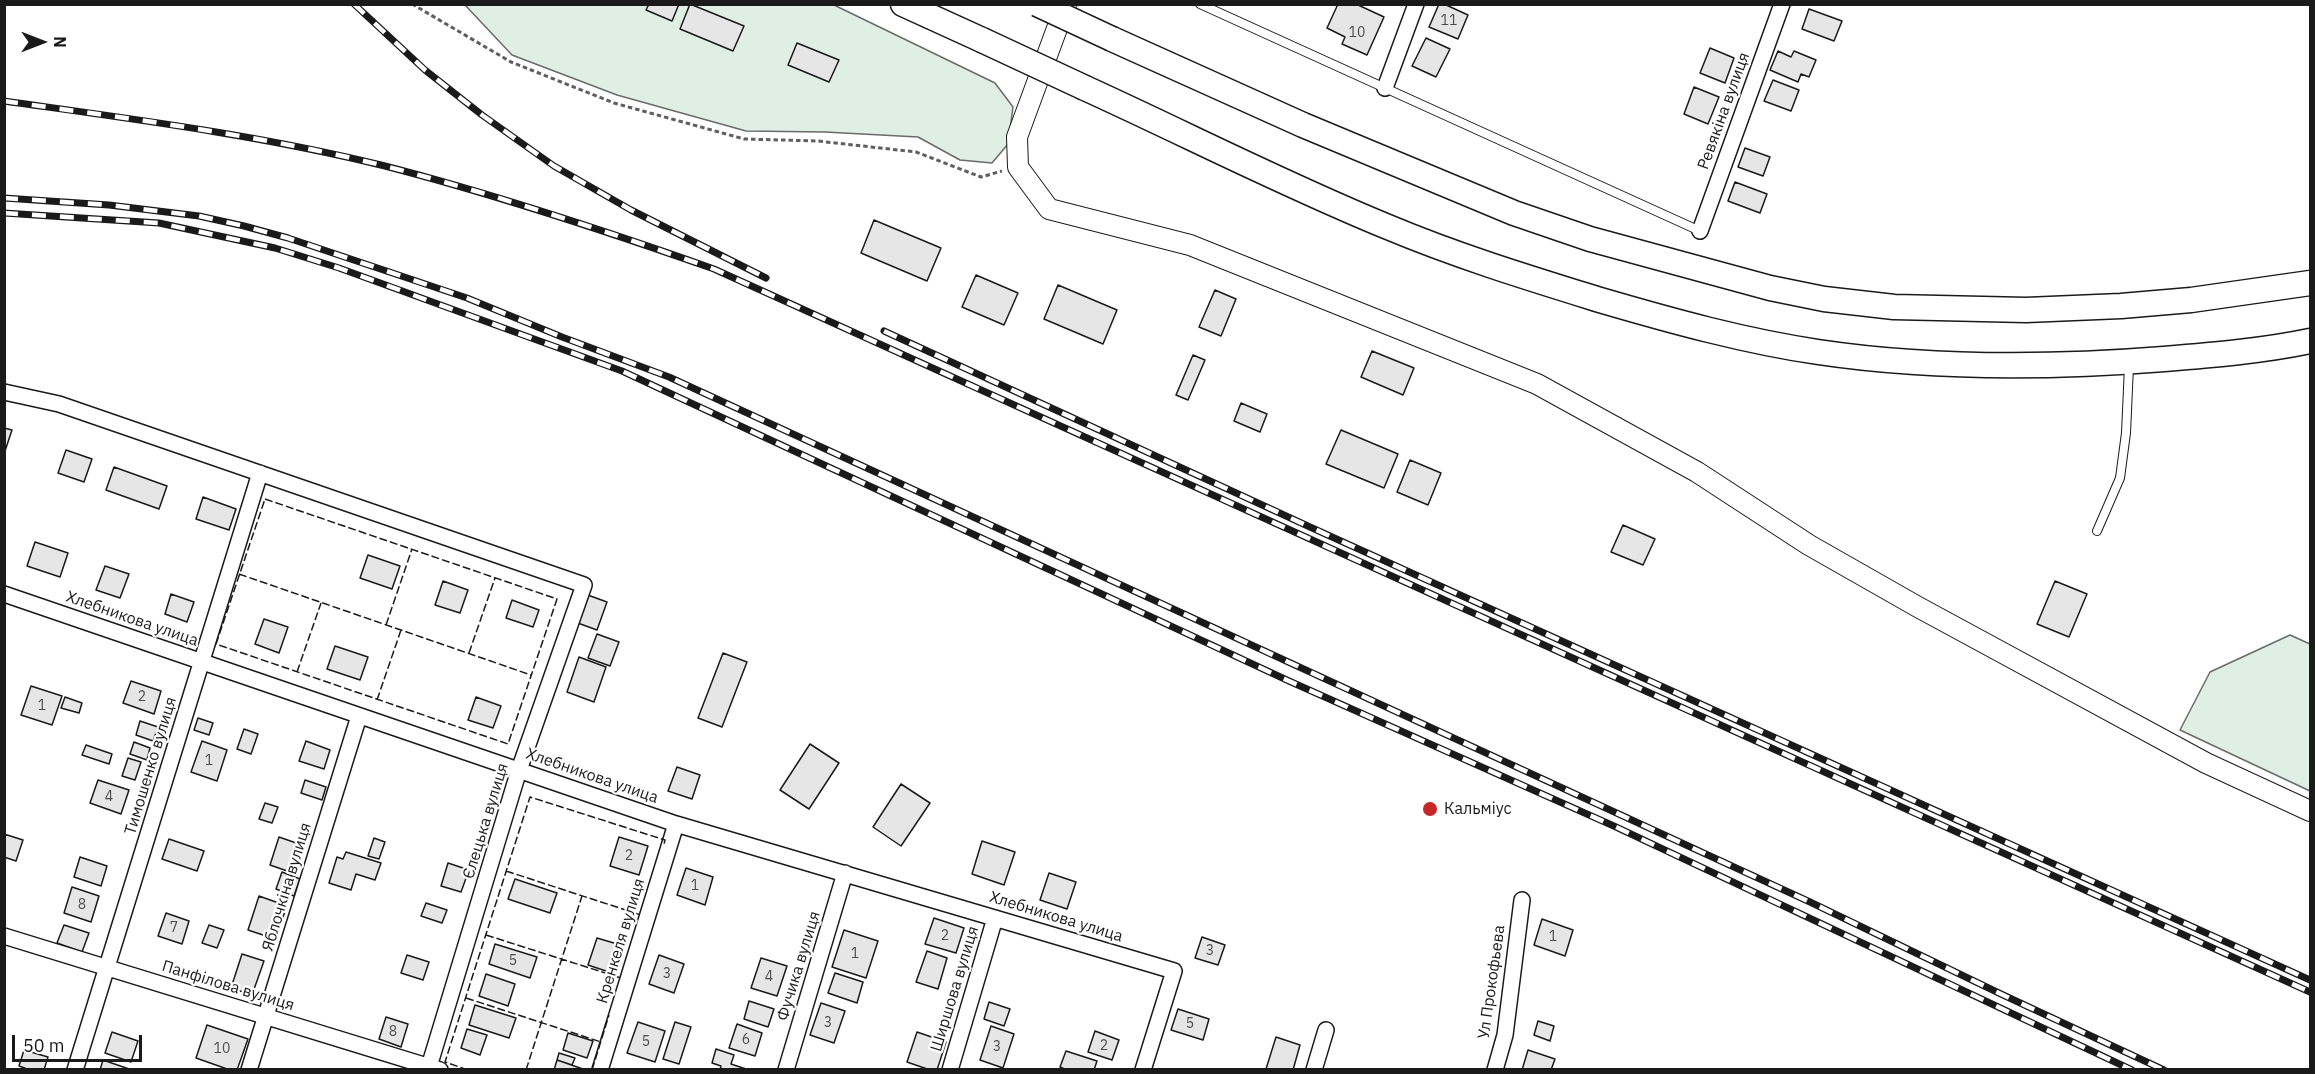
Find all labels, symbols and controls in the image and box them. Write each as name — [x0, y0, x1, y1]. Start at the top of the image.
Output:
north arrow — [12, 12, 72, 72]
house number: 11 — [1441, 13, 1457, 29]
house number: 10 — [1349, 25, 1365, 41]
text: N — [50, 36, 70, 48]
street label: Ревякiна вулиця — [1694, 50, 1754, 172]
street label: Хлебникова улица — [63, 587, 201, 651]
house number: 2 — [138, 689, 146, 705]
street label: Тимошенко вулиця — [121, 695, 181, 837]
house number: 1 — [38, 698, 46, 714]
street label: Хлебникова улица — [523, 744, 661, 808]
house number: 1 — [205, 753, 213, 769]
street label: Єлецька вулиця — [459, 761, 513, 881]
house number: 4 — [105, 789, 113, 805]
place label: Кальміус — [1444, 799, 1512, 819]
marker: Кальміус — [1421, 800, 1439, 818]
street label: Яблочкіна вулиця — [258, 820, 316, 954]
house number: 2 — [625, 848, 633, 864]
street label: Кренкеля вулиця — [593, 876, 649, 1006]
house number: 1 — [691, 878, 699, 894]
street label: Хлебникова улица — [987, 888, 1125, 946]
house number: 8 — [78, 897, 86, 913]
street label: Фучика вулиця — [773, 909, 825, 1023]
house number: 7 — [170, 920, 178, 936]
street label: Ширшова вулиця — [927, 924, 983, 1054]
street label: Ул Прокофьева — [1475, 924, 1509, 1040]
house number: 2 — [941, 928, 949, 944]
house number: 1 — [1549, 929, 1557, 945]
house number: 3 — [1206, 943, 1214, 959]
house number: 1 — [851, 946, 859, 962]
house number: 5 — [509, 953, 517, 969]
street label: Панфілова вулиця — [160, 957, 296, 1015]
house number: 3 — [663, 966, 671, 982]
house number: 4 — [765, 969, 773, 985]
house number: 3 — [824, 1015, 832, 1031]
house number: 5 — [1186, 1016, 1194, 1032]
scale bar — [15, 1023, 146, 1061]
house number: 8 — [389, 1024, 397, 1040]
house number: 6 — [742, 1032, 750, 1048]
text: 50 m — [23, 1034, 65, 1057]
house number: 5 — [642, 1034, 650, 1050]
house number: 2 — [1100, 1038, 1108, 1054]
house number: 3 — [993, 1039, 1001, 1055]
house number: 10 — [214, 1041, 230, 1057]

